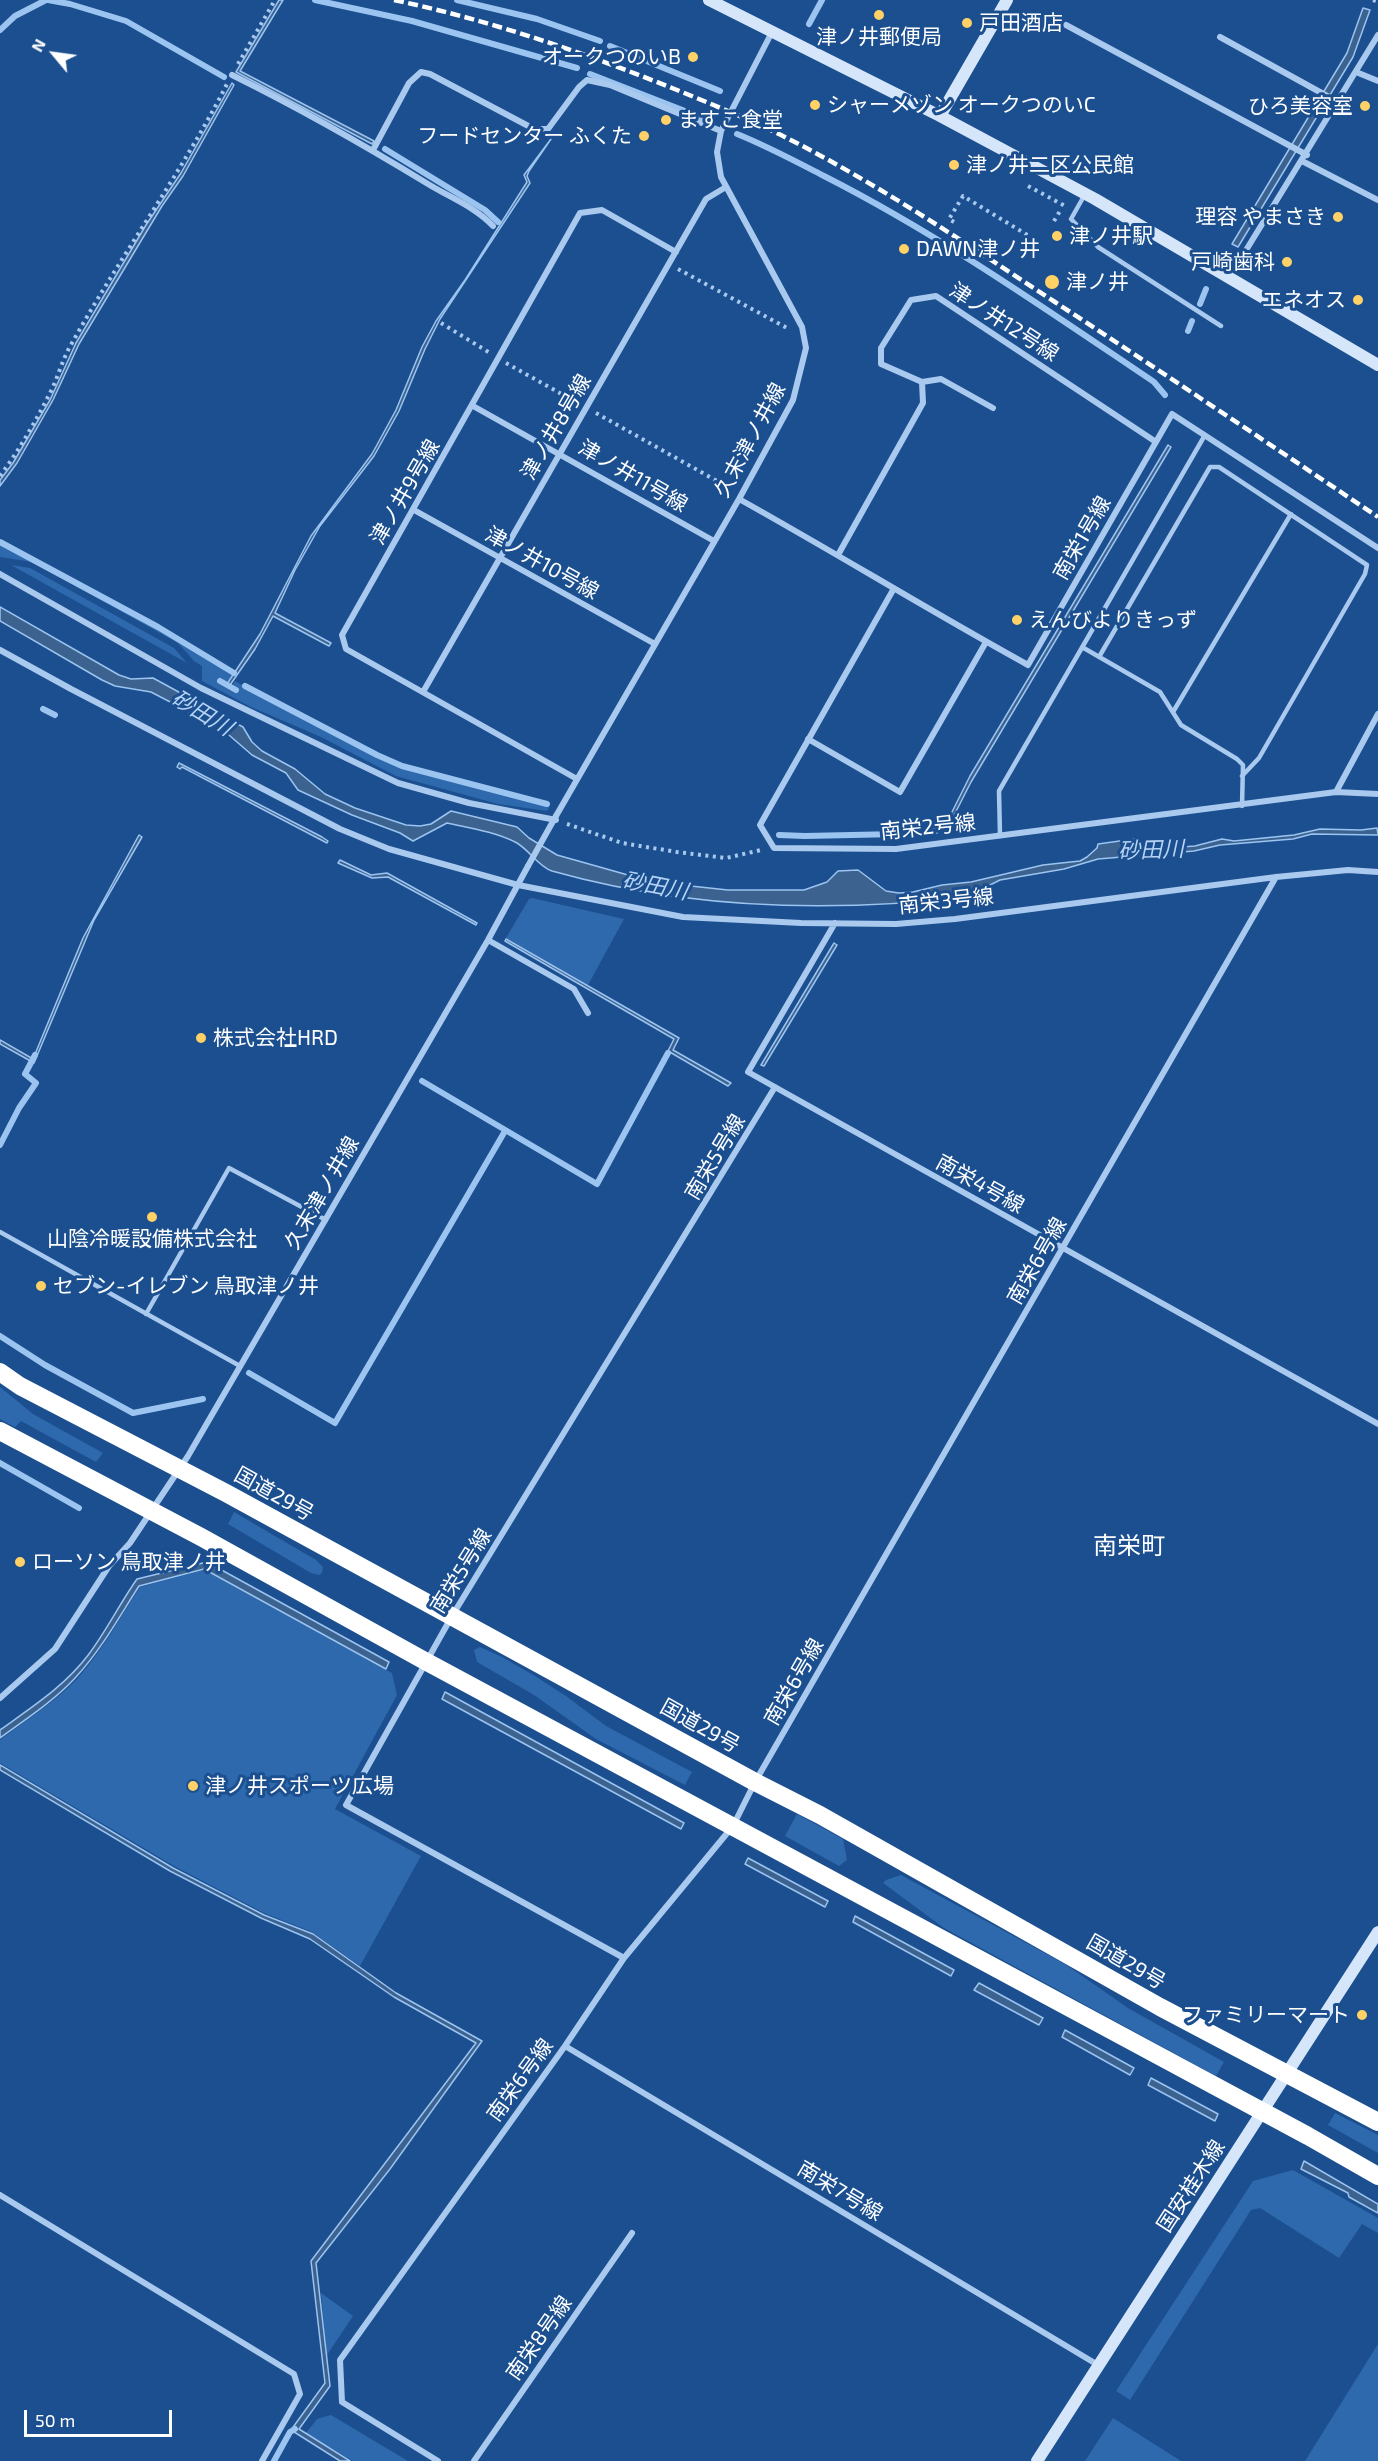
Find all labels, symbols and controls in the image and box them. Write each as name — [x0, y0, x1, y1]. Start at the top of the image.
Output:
marker: 津ノ井郵便局 — [872, 8, 886, 22]
place label: 戸田酒店 — [979, 10, 1063, 36]
marker: 戸田酒店 — [960, 16, 974, 30]
north arrow — [24, 24, 84, 84]
place label: 津ノ井郵便局 — [816, 24, 942, 50]
text: N — [27, 35, 49, 55]
place label: オークつのいB — [542, 44, 681, 70]
marker: オークつのいB — [686, 50, 700, 64]
place label: シャーメゾン オークつのいC — [827, 92, 1096, 118]
place label: ひろ美容室 — [1248, 93, 1353, 119]
marker: シャーメゾン オークつのいC — [808, 98, 822, 112]
marker: ひろ美容室 — [1358, 99, 1372, 113]
place label: ますこ食堂 — [678, 107, 783, 133]
marker: ますこ食堂 — [659, 113, 673, 127]
place label: フードセンター ふくた — [417, 123, 632, 149]
marker: フードセンター ふくた — [637, 129, 651, 143]
place label: 津ノ井二区公民館 — [966, 152, 1134, 178]
marker: 津ノ井二区公民館 — [947, 158, 961, 172]
place label: 理容 やまさき — [1195, 204, 1326, 230]
marker: 理容 やまさき — [1331, 210, 1345, 224]
place label: 津ノ井駅 — [1069, 223, 1153, 249]
marker: 津ノ井駅 — [1050, 229, 1064, 243]
place label: DAWN津ノ井 — [916, 236, 1040, 262]
marker: DAWN津ノ井 — [897, 242, 911, 256]
place label: 戸崎歯科 — [1191, 249, 1275, 275]
marker: 戸崎歯科 — [1280, 255, 1294, 269]
place label: 津ノ井 — [1066, 269, 1129, 295]
marker: 津ノ井 — [1043, 273, 1061, 291]
street label: 津ノ井12号線 — [945, 277, 1063, 367]
place label: エネオス — [1262, 287, 1346, 313]
marker: エネオス — [1351, 293, 1365, 307]
street label: 津ノ井8号線 — [516, 370, 596, 484]
street label: 久末津ノ井線 — [709, 378, 791, 502]
street label: 津ノ井9号線 — [365, 435, 445, 549]
street label: 津ノ井11号線 — [574, 435, 692, 517]
street label: 南栄1号線 — [1048, 492, 1116, 584]
street label: 津ノ井10号線 — [481, 521, 603, 605]
place label: えんびよりきっず — [1029, 607, 1197, 633]
marker: えんびよりきっず — [1010, 613, 1024, 627]
water label: 砂田川 — [167, 685, 237, 741]
street label: 南栄2号線 — [879, 809, 977, 845]
water label: 砂田川 — [1118, 836, 1184, 864]
water label: 砂田川 — [620, 867, 690, 905]
street label: 南栄3号線 — [897, 883, 995, 919]
place label: 株式会社HRD — [213, 1025, 338, 1051]
marker: 株式会社HRD — [194, 1031, 208, 1045]
street label: 南栄5号線 — [680, 1110, 750, 1204]
street label: 久末津ノ井線 — [280, 1132, 364, 1254]
street label: 南栄4号線 — [932, 1149, 1028, 1219]
marker: 山陰冷暖設備株式会社 — [145, 1210, 159, 1224]
street label: 南栄6号線 — [1002, 1213, 1072, 1309]
place label: 山陰冷暖設備株式会社 — [47, 1226, 257, 1252]
place label: セブン-イレブン 鳥取津ノ井 — [53, 1273, 319, 1299]
marker: セブン-イレブン 鳥取津ノ井 — [34, 1279, 48, 1293]
street label: 国道29号 — [230, 1462, 318, 1526]
street label: 南栄5号線 — [425, 1524, 497, 1618]
district label: 南栄町 — [1093, 1532, 1165, 1560]
place label: ローソン 鳥取津ノ井 — [32, 1549, 226, 1575]
marker: ローソン 鳥取津ノ井 — [13, 1555, 27, 1569]
street label: 南栄6号線 — [759, 1634, 829, 1730]
street label: 国道29号 — [656, 1694, 744, 1758]
place label: 津ノ井スポーツ広場 — [205, 1773, 394, 1799]
marker: 津ノ井スポーツ広場 — [186, 1779, 200, 1793]
street label: 国道29号 — [1082, 1929, 1170, 1995]
place label: ファミリーマート — [1182, 2002, 1350, 2028]
marker: ファミリーマート — [1355, 2008, 1369, 2022]
street label: 南栄6号線 — [482, 2034, 558, 2126]
street label: 国安桂木線 — [1152, 2135, 1230, 2237]
street label: 南栄7号線 — [793, 2156, 887, 2226]
street label: 南栄8号線 — [501, 2291, 577, 2385]
scale bar — [27, 2398, 176, 2436]
text: 50 m — [35, 2409, 75, 2431]

